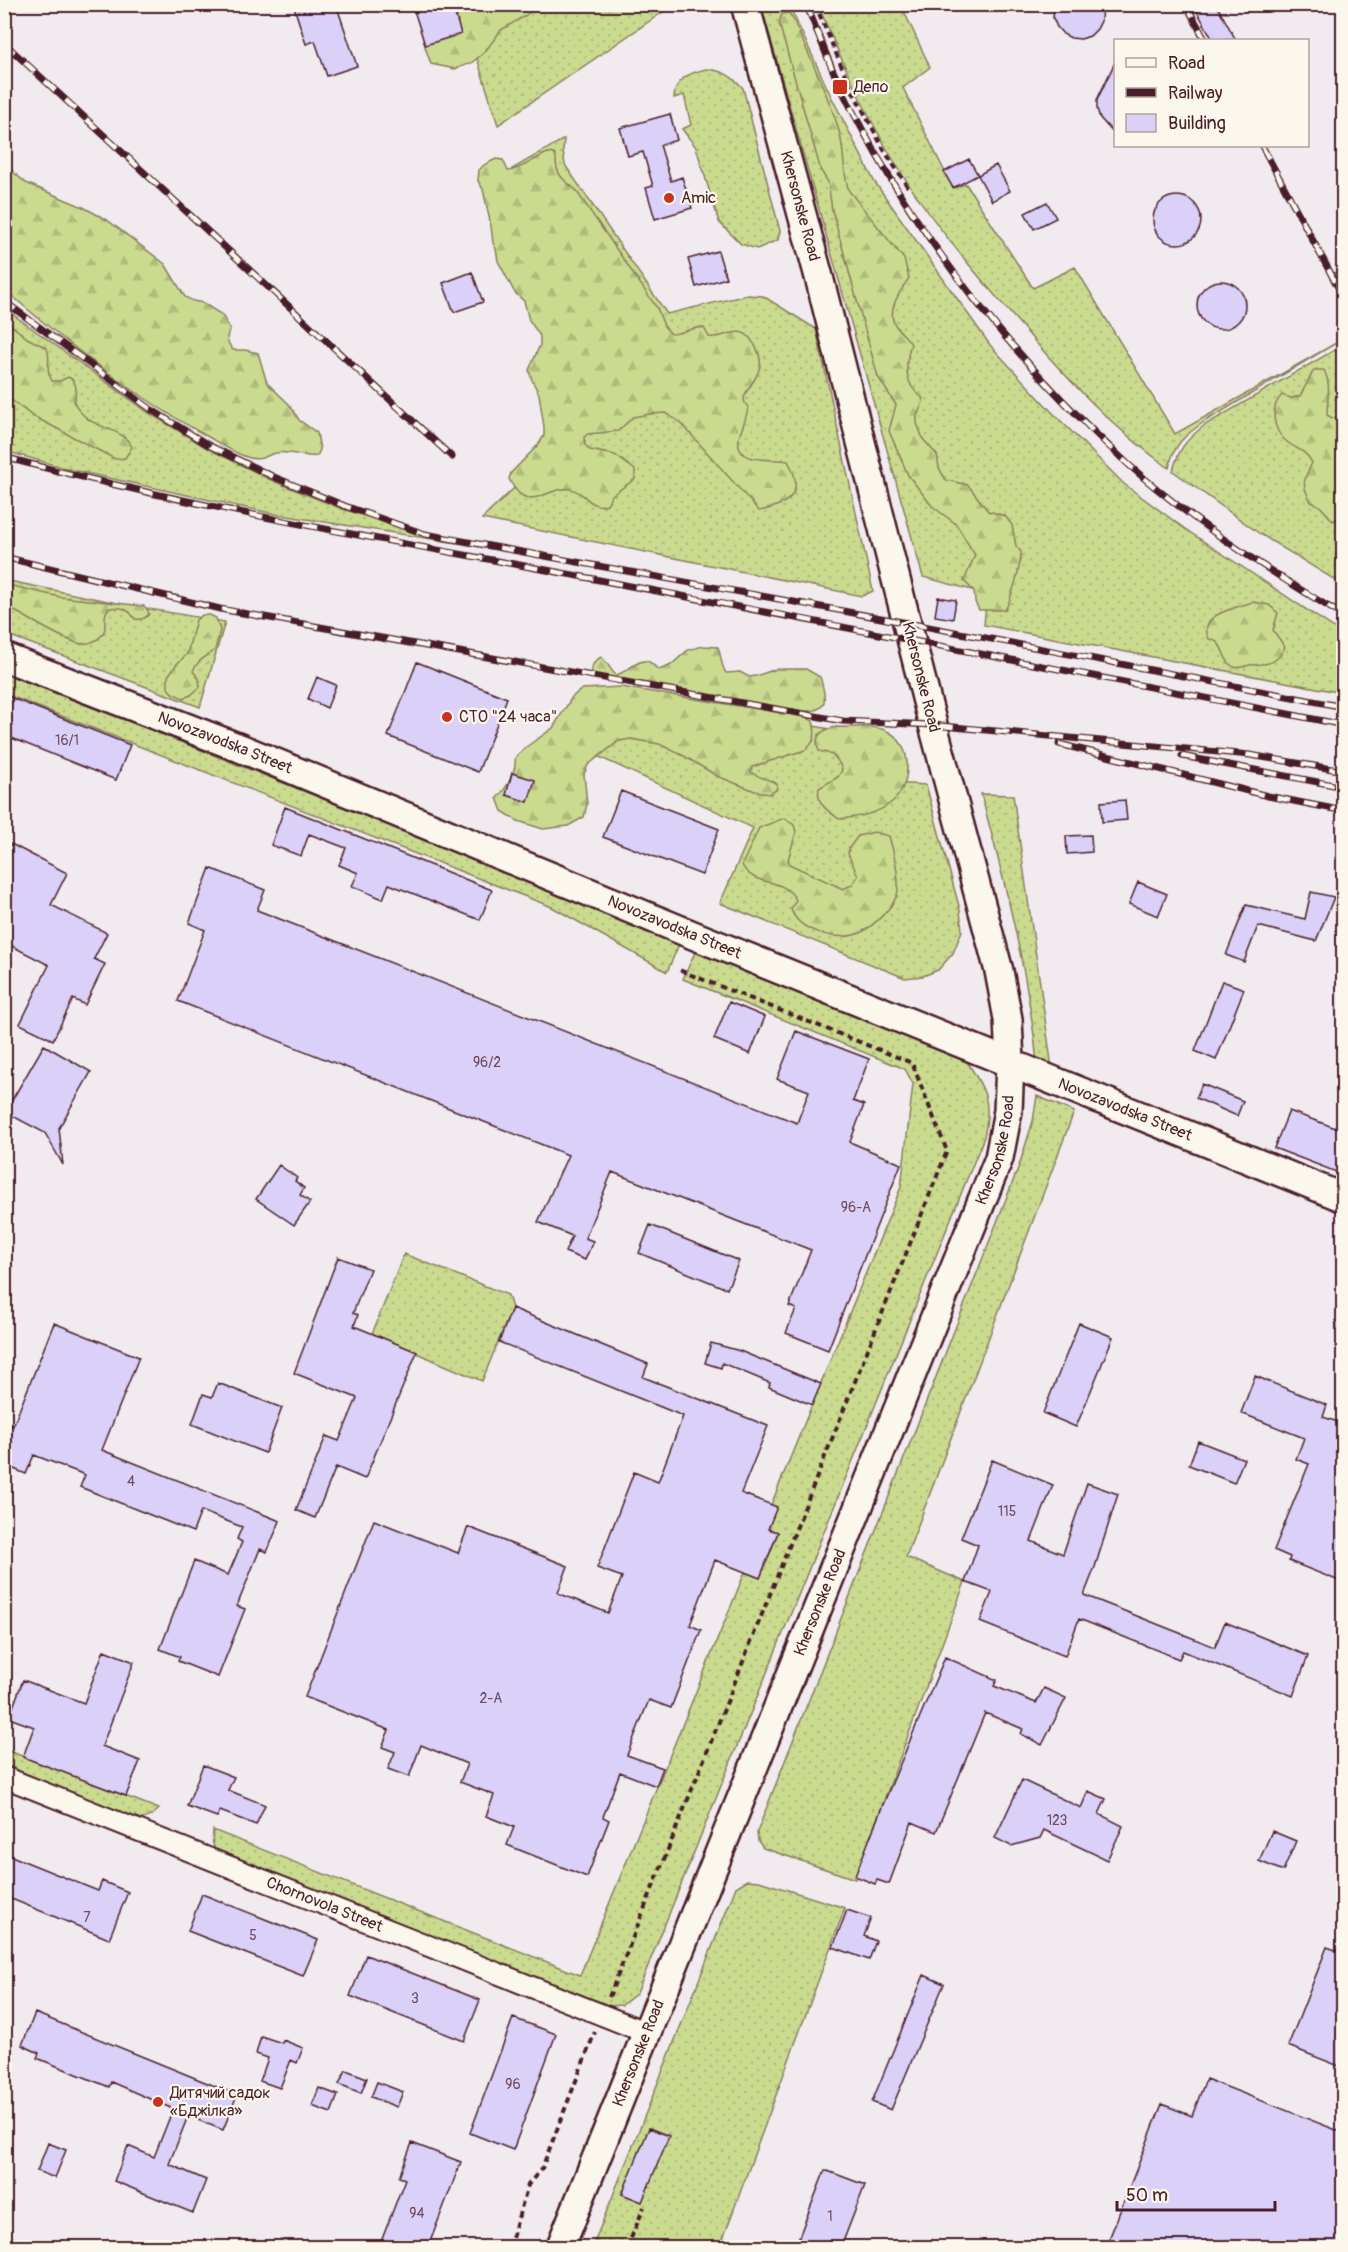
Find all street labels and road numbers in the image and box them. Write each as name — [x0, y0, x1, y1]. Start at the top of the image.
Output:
street label: Khersonske Road — [776, 149, 824, 263]
street label: Khersonske Road — [898, 620, 944, 734]
street label: Novozavodska Street — [155, 707, 296, 779]
street label: Novozavodska Street — [605, 891, 745, 964]
street label: Novozavodska Street — [1055, 1074, 1196, 1146]
street label: Khersonske Road — [971, 1095, 1019, 1208]
street label: Khersonske Road — [790, 1546, 850, 1659]
street label: Chornovola Street — [263, 1872, 386, 1937]
street label: Khersonske Road — [608, 1997, 669, 2110]

